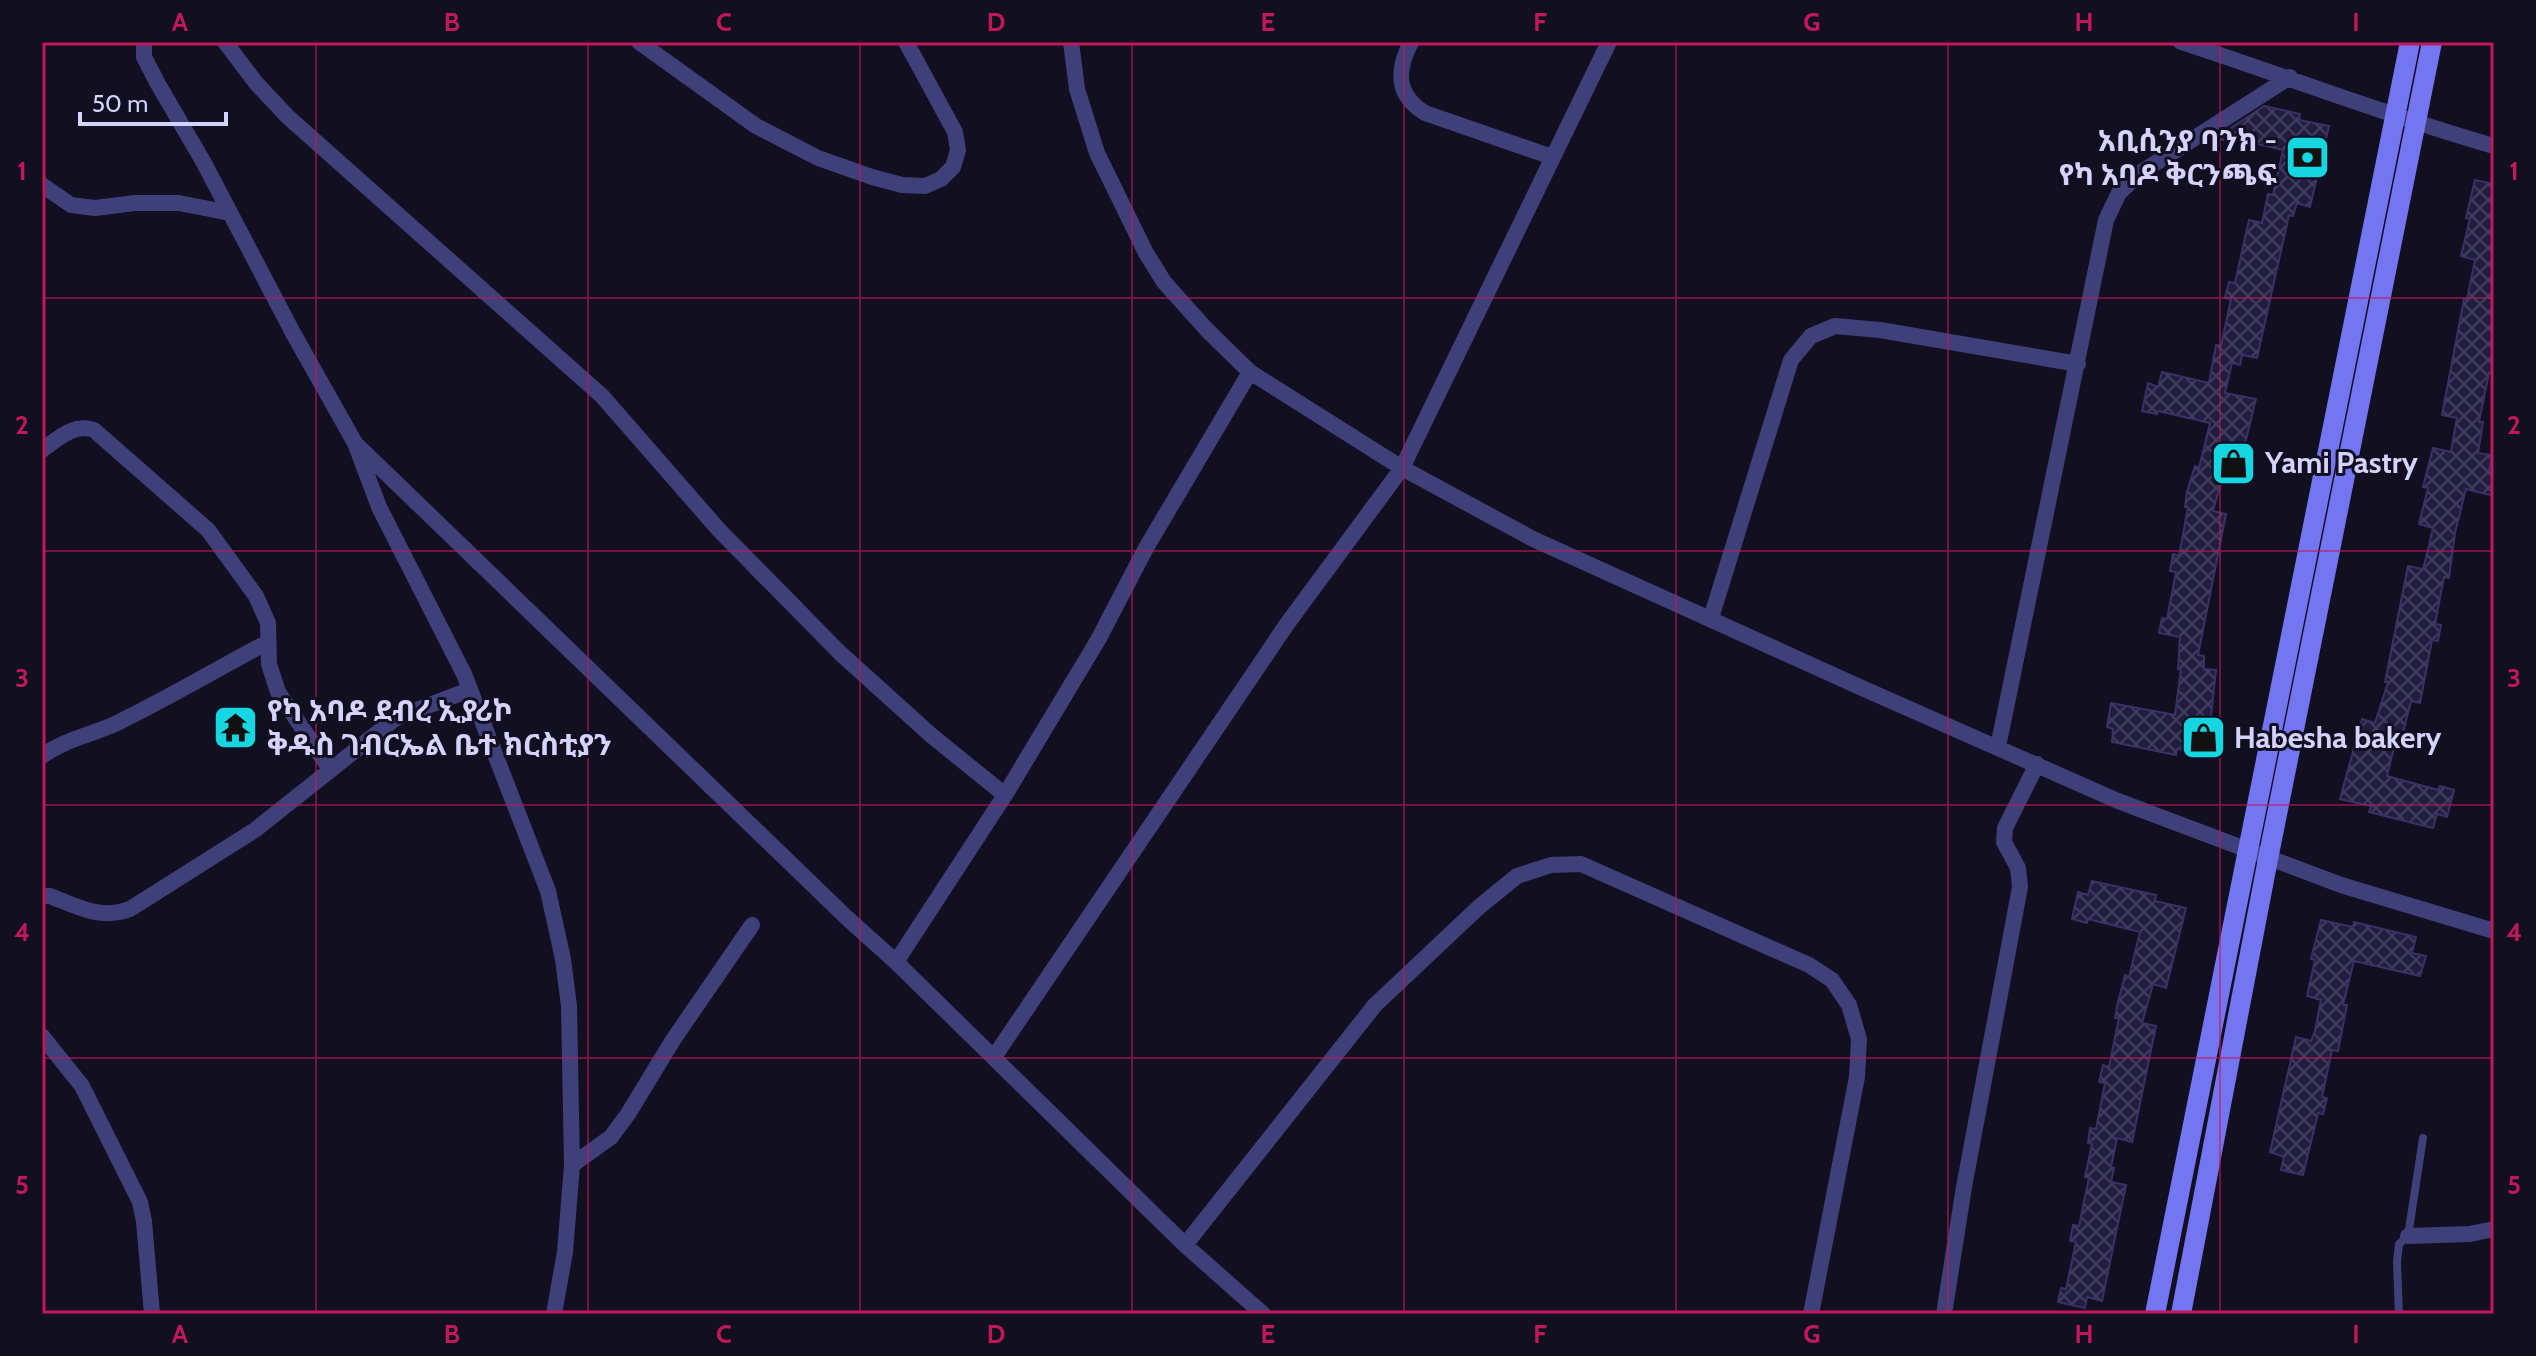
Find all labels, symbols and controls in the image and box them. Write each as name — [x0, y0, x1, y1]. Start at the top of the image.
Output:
text: A — [172, 6, 189, 38]
text: B — [444, 6, 460, 38]
text: C — [716, 6, 732, 38]
text: D — [987, 6, 1005, 38]
text: E — [1261, 6, 1275, 38]
text: F — [1533, 6, 1547, 38]
text: G — [1803, 6, 1821, 38]
text: H — [2075, 6, 2093, 38]
text: I — [2352, 6, 2360, 38]
scale bar — [80, 76, 226, 126]
text: 50 m — [92, 89, 148, 118]
place label: አቢሲንያ ባንክ - የካ አባዶ ቅርንጫፍ — [2059, 122, 2277, 193]
bank icon: አቢሲንያ ባንክ - የካ አባዶ ቅርንጫፍ — [2284, 134, 2332, 182]
text: 1 — [17, 155, 27, 187]
text: 1 — [2509, 155, 2519, 187]
text: 2 — [15, 409, 29, 441]
text: 2 — [2507, 409, 2521, 441]
shop icon: Yami Pastry — [2210, 439, 2258, 487]
place label: Yami Pastry — [2264, 444, 2419, 481]
text: 3 — [15, 662, 29, 694]
text: 3 — [2507, 662, 2521, 694]
place label: የካ አባዶ ደብረ ኢያሪኮ ቅዱስ ገብርኤል ቤተ ክርስቲያን — [267, 692, 612, 763]
temple icon: የካ አባዶ ደብረ ኢያሪኮ ቅዱስ ገብርኤል ቤተ ክርስቲያን — [212, 704, 260, 752]
shop icon: Habesha bakery — [2179, 714, 2227, 762]
place label: Habesha bakery — [2234, 719, 2442, 756]
text: 4 — [14, 916, 30, 948]
text: 4 — [2506, 916, 2522, 948]
text: 5 — [15, 1169, 29, 1201]
text: 5 — [2507, 1169, 2521, 1201]
text: A — [172, 1318, 189, 1350]
text: B — [444, 1318, 460, 1350]
text: C — [716, 1318, 732, 1350]
text: D — [987, 1318, 1005, 1350]
text: E — [1261, 1318, 1275, 1350]
text: F — [1533, 1318, 1547, 1350]
text: G — [1803, 1318, 1821, 1350]
text: H — [2075, 1318, 2093, 1350]
text: I — [2352, 1318, 2360, 1350]

